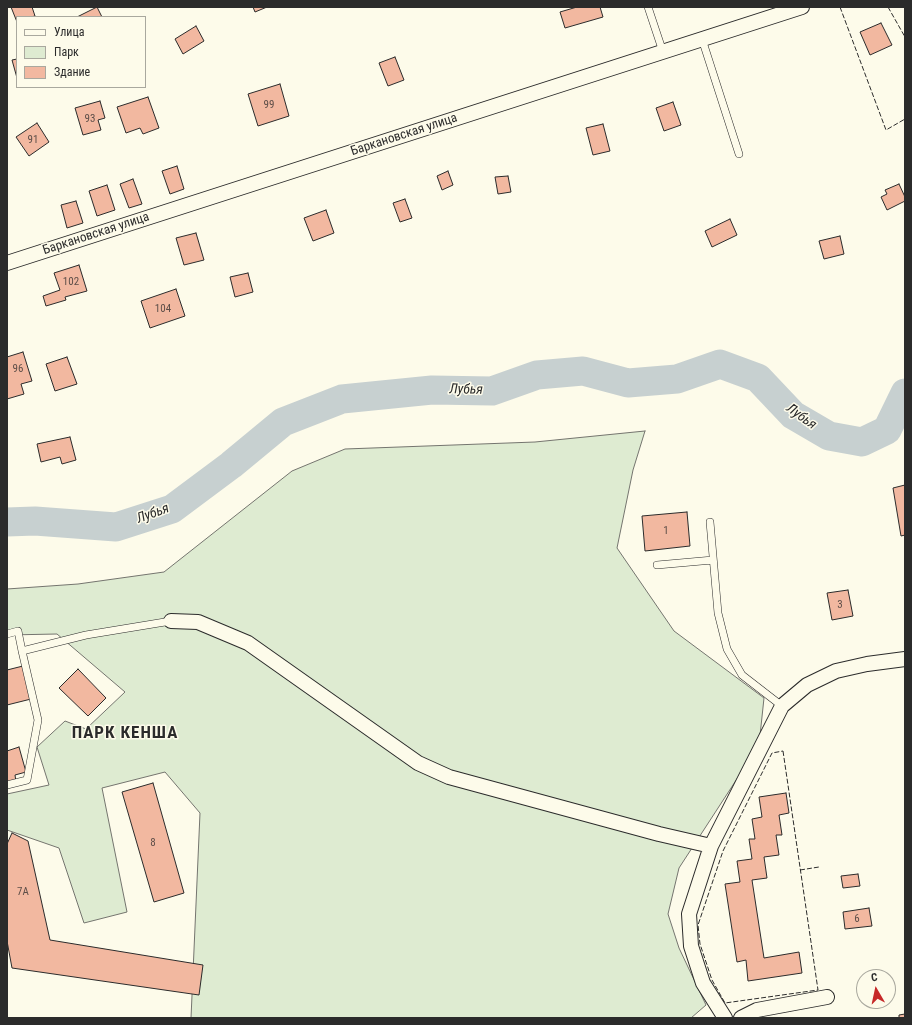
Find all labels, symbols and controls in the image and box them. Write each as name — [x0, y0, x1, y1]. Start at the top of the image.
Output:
legend — [16, 16, 146, 88]
text: Улица — [54, 25, 84, 39]
text: Парк — [54, 45, 79, 59]
text: Здание — [54, 65, 90, 79]
house number: 99 — [264, 98, 274, 112]
street label: Баркановская улица — [349, 110, 459, 160]
house number: 93 — [85, 112, 95, 126]
house number: 91 — [28, 133, 38, 147]
street label: Баркановская улица — [41, 209, 151, 259]
house number: 102 — [63, 275, 79, 289]
house number: 104 — [155, 302, 171, 316]
house number: 96 — [13, 362, 23, 376]
water label: Лубья — [449, 381, 483, 399]
water label: Лубья — [782, 400, 820, 434]
water label: Лубья — [134, 500, 172, 528]
house number: 1 — [663, 524, 669, 538]
house number: 3 — [837, 598, 843, 612]
district label: ПАРК КЕНША — [72, 724, 178, 744]
house number: 8 — [150, 836, 156, 850]
house number: 7А — [17, 885, 29, 899]
house number: 6 — [854, 912, 860, 926]
north arrow — [856, 969, 896, 1009]
text: С — [870, 971, 878, 985]

